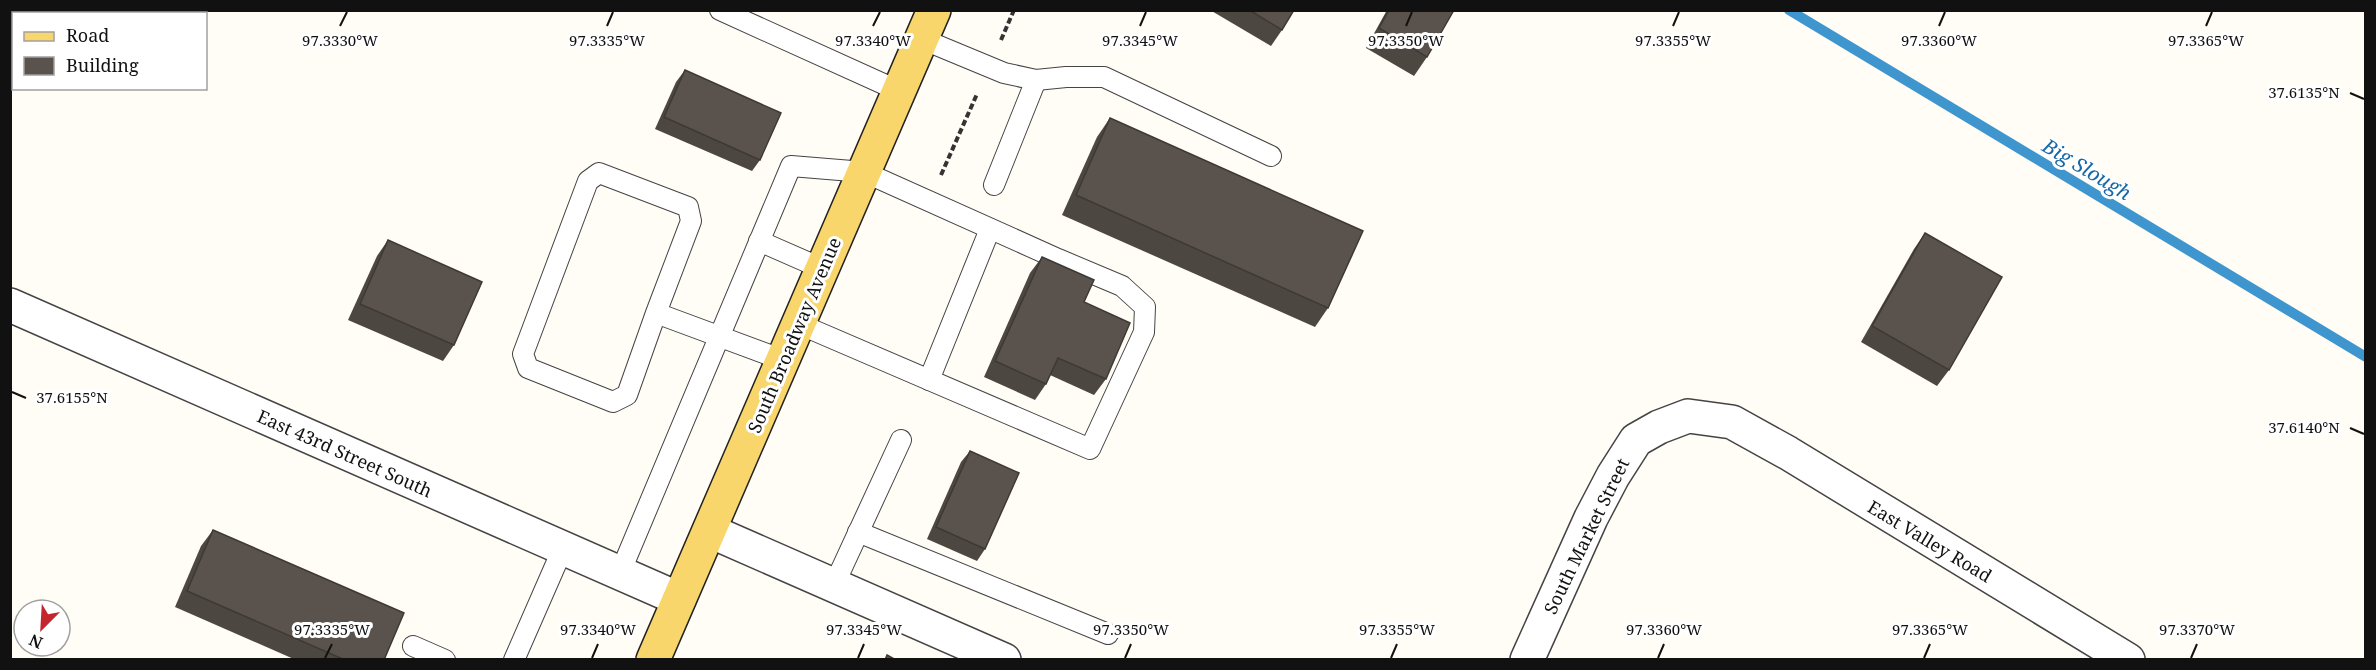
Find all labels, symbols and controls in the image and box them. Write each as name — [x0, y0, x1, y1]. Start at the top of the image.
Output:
legend — [12, 12, 207, 90]
text: Road — [66, 23, 109, 47]
text: 97.3330°W — [302, 30, 378, 50]
text: 97.3335°W — [569, 30, 645, 50]
text: 97.3340°W — [835, 30, 911, 50]
text: 97.3345°W — [1102, 30, 1178, 50]
text: 97.3350°W — [1368, 30, 1444, 50]
text: 97.3355°W — [1635, 30, 1711, 50]
text: 97.3360°W — [1901, 30, 1977, 50]
text: 97.3365°W — [2168, 30, 2244, 50]
text: Building — [66, 53, 139, 77]
text: 37.6135°N — [2268, 82, 2340, 102]
water label: Big Slough — [2037, 131, 2136, 206]
street label: South Broadway Avenue — [742, 233, 846, 437]
text: 37.6155°N — [36, 387, 108, 407]
street label: East 43rd Street South — [254, 404, 436, 502]
text: 37.6140°N — [2268, 417, 2340, 437]
street label: South Market Street — [1538, 454, 1634, 618]
street label: East Valley Road — [1864, 494, 1996, 588]
north arrow — [12, 598, 72, 658]
text: 97.3335°W — [294, 619, 370, 639]
text: 97.3340°W — [560, 619, 636, 639]
text: 97.3345°W — [826, 619, 902, 639]
text: 97.3350°W — [1093, 619, 1169, 639]
text: 97.3355°W — [1359, 619, 1435, 639]
text: 97.3360°W — [1626, 619, 1702, 639]
text: 97.3365°W — [1892, 619, 1968, 639]
text: 97.3370°W — [2159, 619, 2235, 639]
text: N — [25, 629, 46, 654]

